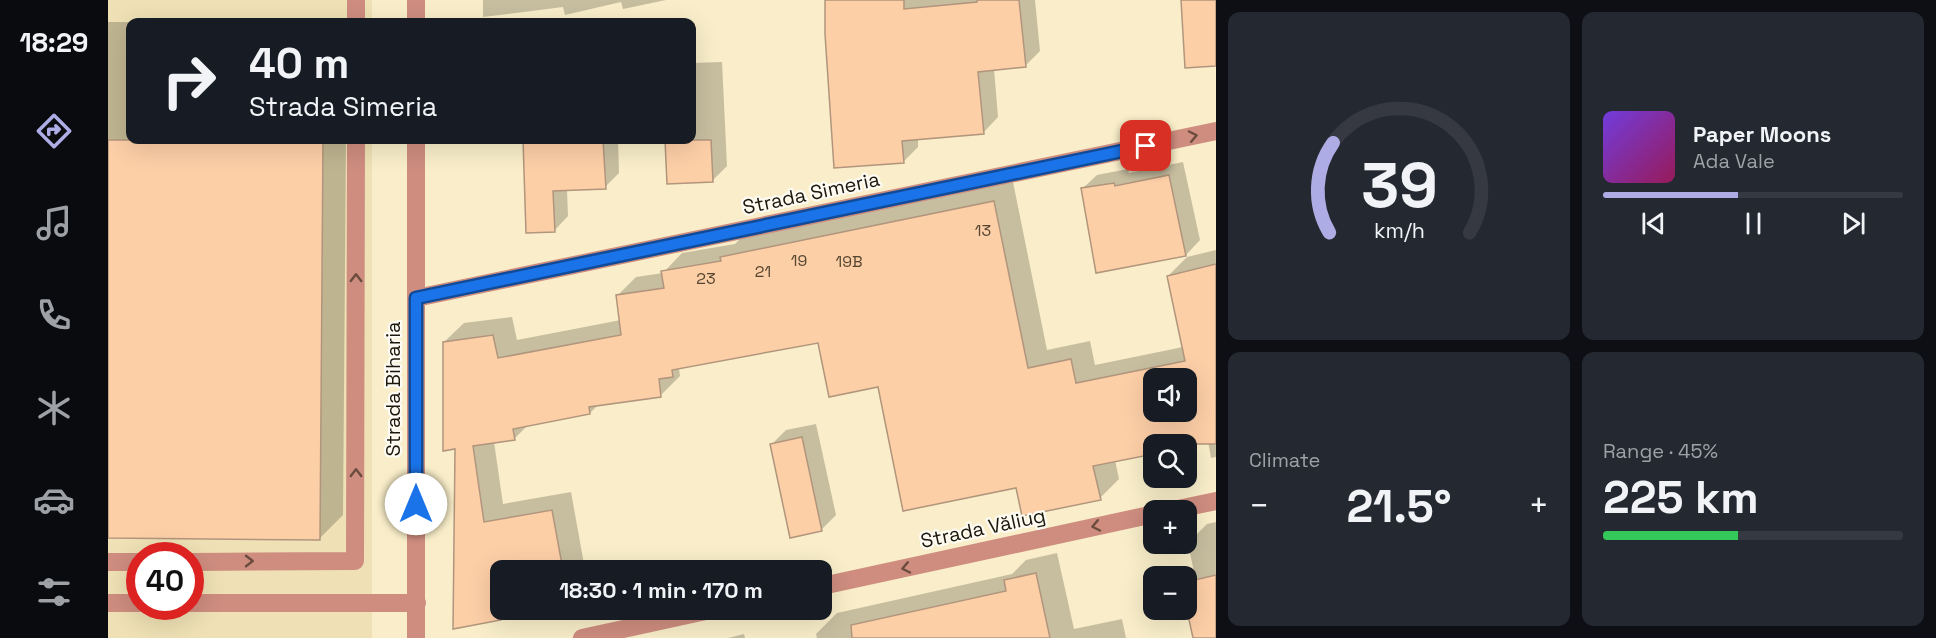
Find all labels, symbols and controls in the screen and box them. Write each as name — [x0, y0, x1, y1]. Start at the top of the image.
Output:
text: 18:29 — [19, 25, 89, 60]
text: 40 m — [249, 37, 349, 90]
icon: right — [150, 42, 228, 120]
text: Strada Simeria — [249, 89, 437, 124]
icon: directions — [33, 110, 75, 152]
pin — [1120, 120, 1171, 171]
text: Paper Moons — [1693, 120, 1831, 148]
icon: arrive — [1129, 129, 1162, 162]
one-way arrow — [1187, 130, 1197, 143]
text: 39 — [1361, 146, 1437, 225]
text: Ada Vale — [1693, 148, 1775, 174]
street label: Strada Simeria — [740, 166, 882, 220]
icon: music — [33, 202, 75, 244]
icon: previous — [1637, 207, 1670, 240]
icon: pause — [1737, 207, 1770, 240]
icon: next — [1837, 207, 1870, 240]
text: km/h — [1373, 217, 1425, 244]
house number: 13 — [975, 220, 991, 241]
house number: 19 — [791, 250, 807, 271]
house number: 19B — [835, 251, 863, 272]
house number: 21 — [755, 261, 771, 282]
house number: 23 — [696, 268, 716, 289]
one-way arrow — [350, 273, 362, 282]
icon: phone — [33, 294, 75, 336]
street label: Strada Biharia — [380, 321, 406, 457]
map controls — [1143, 368, 1197, 620]
button: sound — [1143, 368, 1197, 422]
icon: climate — [33, 387, 75, 429]
button: search — [1143, 434, 1197, 488]
text: Range · 45% — [1603, 438, 1718, 464]
text: Climate — [1249, 447, 1320, 473]
one-way arrow — [350, 468, 362, 477]
text: 225 km — [1603, 469, 1759, 526]
position arrow — [384, 472, 448, 536]
text: 21.5° — [1346, 478, 1452, 535]
icon: car — [33, 479, 75, 521]
text: − — [1249, 485, 1269, 527]
text: + — [1529, 485, 1549, 527]
button: + — [1143, 500, 1197, 554]
street label: Strada Văliug — [918, 502, 1048, 554]
one-way arrow — [1091, 519, 1101, 532]
speed limit sign: 40 — [126, 542, 204, 620]
one-way arrow — [244, 555, 253, 567]
one-way arrow — [901, 560, 911, 573]
button: − — [1143, 566, 1197, 620]
icon: filters — [33, 571, 75, 613]
text: 18:30 · 1 min · 170 m — [559, 576, 763, 604]

